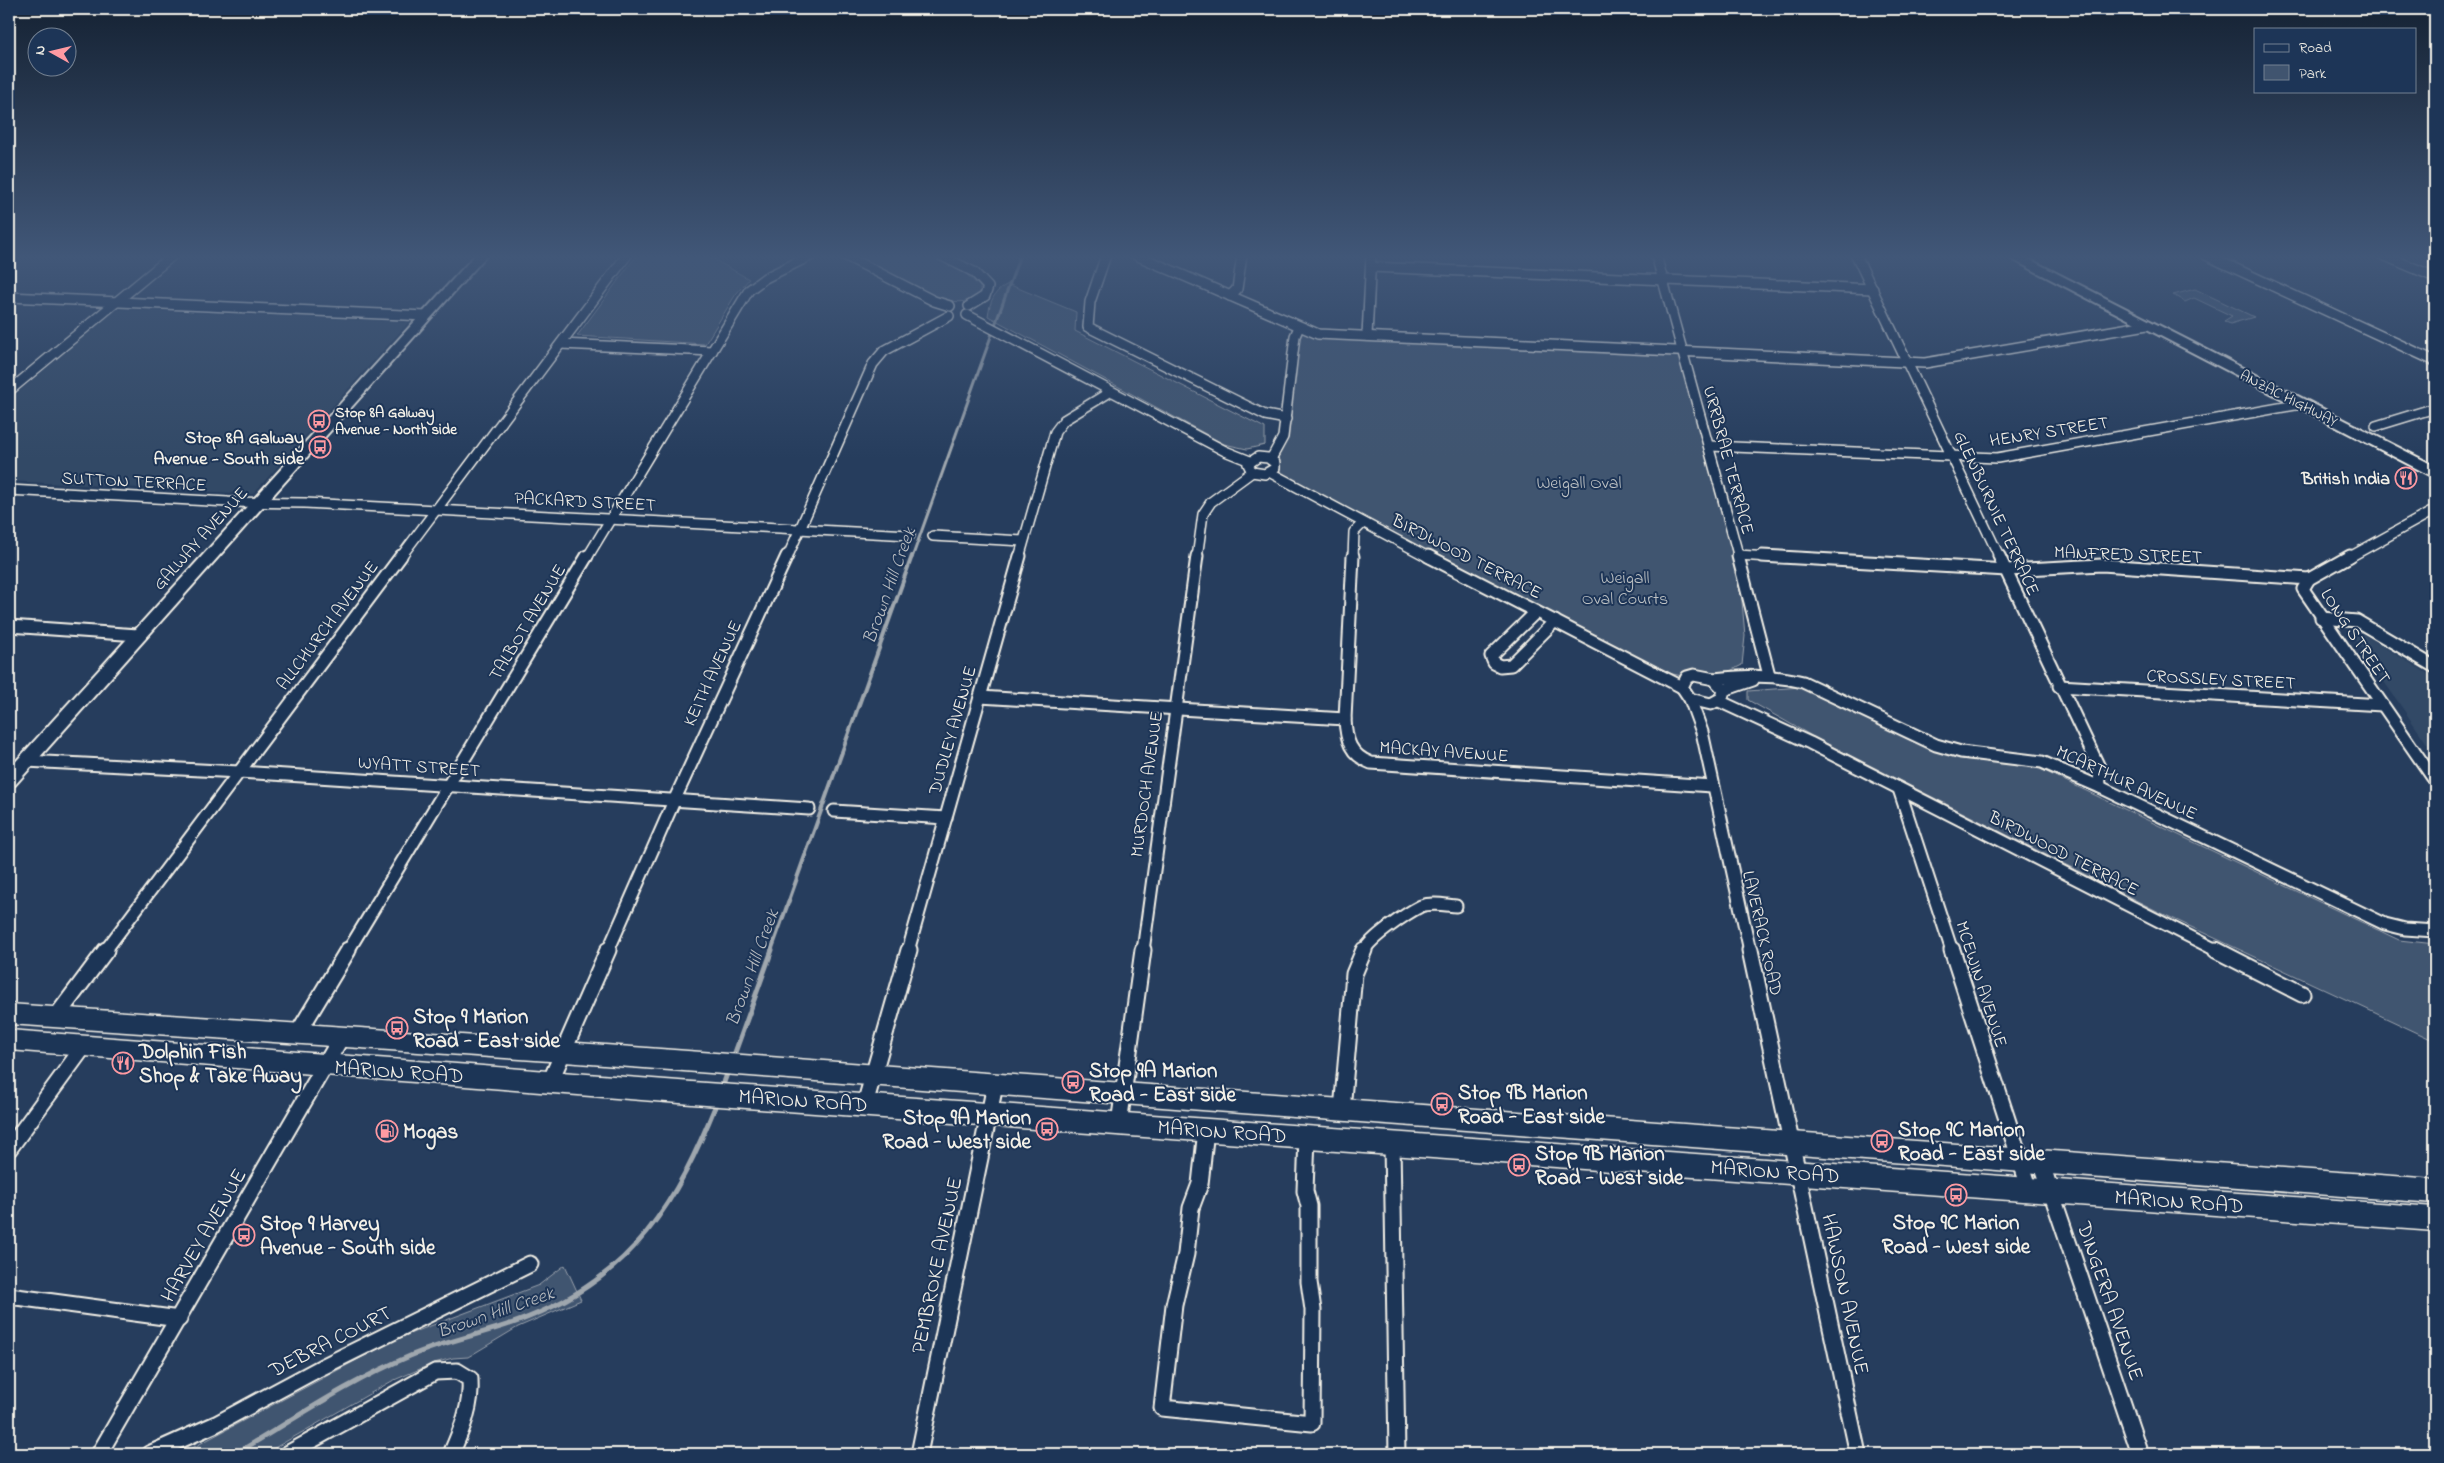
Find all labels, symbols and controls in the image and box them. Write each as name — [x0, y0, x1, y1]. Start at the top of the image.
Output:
north arrow — [28, 28, 78, 78]
legend — [2254, 28, 2416, 92]
text: Road — [2299, 37, 2332, 59]
text: N — [30, 44, 52, 57]
text: Park — [2299, 63, 2327, 85]
street label: ANZAC HIGHWAY — [2236, 365, 2341, 433]
street label: URRBRAE TERRACE — [1695, 383, 1759, 538]
place label: Stop 8A Galway Avenue - North side — [335, 402, 458, 441]
bus stop icon: Stop 8A Galway Avenue - North side — [307, 409, 331, 433]
street label: HENRY STREET — [1988, 411, 2111, 455]
place label: Stop 8A Galway Avenue - South side — [154, 426, 305, 473]
street label: GLENBURNIE TERRACE — [1946, 427, 2045, 601]
bus stop icon: Stop 8A Galway Avenue - South side — [308, 435, 332, 459]
street label: SUTTON TERRACE — [61, 466, 207, 500]
restaurant icon: British India — [2394, 466, 2418, 490]
place label: British India — [2300, 467, 2390, 493]
park label: Weigall Oval — [1536, 471, 1622, 498]
street label: GALWAY AVENUE — [148, 482, 255, 597]
street label: PACKARD STREET — [513, 486, 656, 520]
street label: BIRDWOOD TERRACE — [1386, 508, 1546, 607]
water label: Brown Hill Creek — [857, 523, 924, 648]
street label: MANFRED STREET — [2053, 540, 2203, 572]
street label: ALLCHURCH AVENUE — [271, 556, 386, 696]
street label: TALBOT AVENUE — [484, 560, 574, 686]
park label: Weigall Oval Courts — [1582, 566, 1668, 613]
street label: LONG STREET — [2313, 584, 2396, 690]
street label: KEITH AVENUE — [678, 617, 750, 731]
street label: DUDLEY AVENUE — [923, 663, 985, 799]
street label: CROSSLEY STREET — [2146, 664, 2296, 698]
street label: MURDOCH AVENUE — [1125, 710, 1171, 859]
street label: MACKAY AVENUE — [1378, 736, 1509, 770]
street label: MCARTHUR AVENUE — [2051, 740, 2201, 828]
street label: WYATT STREET — [357, 751, 481, 785]
street label: BIRDWOOD TERRACE — [1983, 805, 2143, 904]
street label: LAVERACK ROAD — [1734, 868, 1788, 999]
water label: Brown Hill Creek — [720, 905, 787, 1030]
street label: MCEWIN AVENUE — [1947, 918, 2013, 1051]
place label: Stop 9 Marion Road - East side — [413, 1003, 560, 1057]
bus stop icon: Stop 9 Marion Road - East side — [385, 1016, 409, 1040]
place label: Dolphin Fish Shop & Take Away — [138, 1038, 302, 1094]
restaurant icon: Dolphin Fish Shop & Take Away — [111, 1051, 135, 1075]
street label: MARION ROAD — [333, 1054, 464, 1092]
place label: Stop 9A Marion Road - East side — [1089, 1057, 1236, 1111]
bus stop icon: Stop 9A Marion Road - East side — [1061, 1070, 1085, 1094]
place label: Stop 9B Marion Road - East side — [1458, 1079, 1605, 1133]
street label: MARION ROAD — [737, 1083, 868, 1121]
bus stop icon: Stop 9B Marion Road - East side — [1430, 1092, 1454, 1116]
place label: Stop 9A Marion Road - West side — [883, 1104, 1032, 1158]
street label: MARION ROAD — [1156, 1114, 1287, 1152]
place label: Stop 9C Marion Road - East side — [1898, 1116, 2045, 1170]
bus stop icon: Stop 9A Marion Road - West side — [1035, 1117, 1059, 1141]
place label: Mogas — [403, 1118, 458, 1150]
fuel station icon: Mogas — [375, 1119, 399, 1143]
bus stop icon: Stop 9C Marion Road - East side — [1870, 1129, 1894, 1153]
place label: Stop 9B Marion Road - West side — [1535, 1140, 1684, 1194]
bus stop icon: Stop 9B Marion Road - West side — [1507, 1153, 1531, 1177]
street label: MARION ROAD — [1709, 1154, 1840, 1192]
street label: HARVEY AVENUE — [154, 1164, 255, 1308]
street label: PEMBROKE AVENUE — [905, 1174, 971, 1357]
bus stop icon: Stop 9C Marion Road - West side — [1944, 1183, 1968, 1207]
street label: MARION ROAD — [2113, 1184, 2244, 1222]
place label: Stop 9C Marion Road - West side — [1882, 1209, 2031, 1263]
place label: Stop 9 Harvey Avenue - South side — [260, 1210, 436, 1264]
street label: HAWSON AVENUE — [1812, 1211, 1876, 1378]
street label: DINGERA AVENUE — [2068, 1217, 2150, 1385]
bus stop icon: Stop 9 Harvey Avenue - South side — [232, 1223, 256, 1247]
water label: Brown Hill Creek — [434, 1280, 559, 1346]
street label: DEBRA COURT — [264, 1299, 397, 1387]

